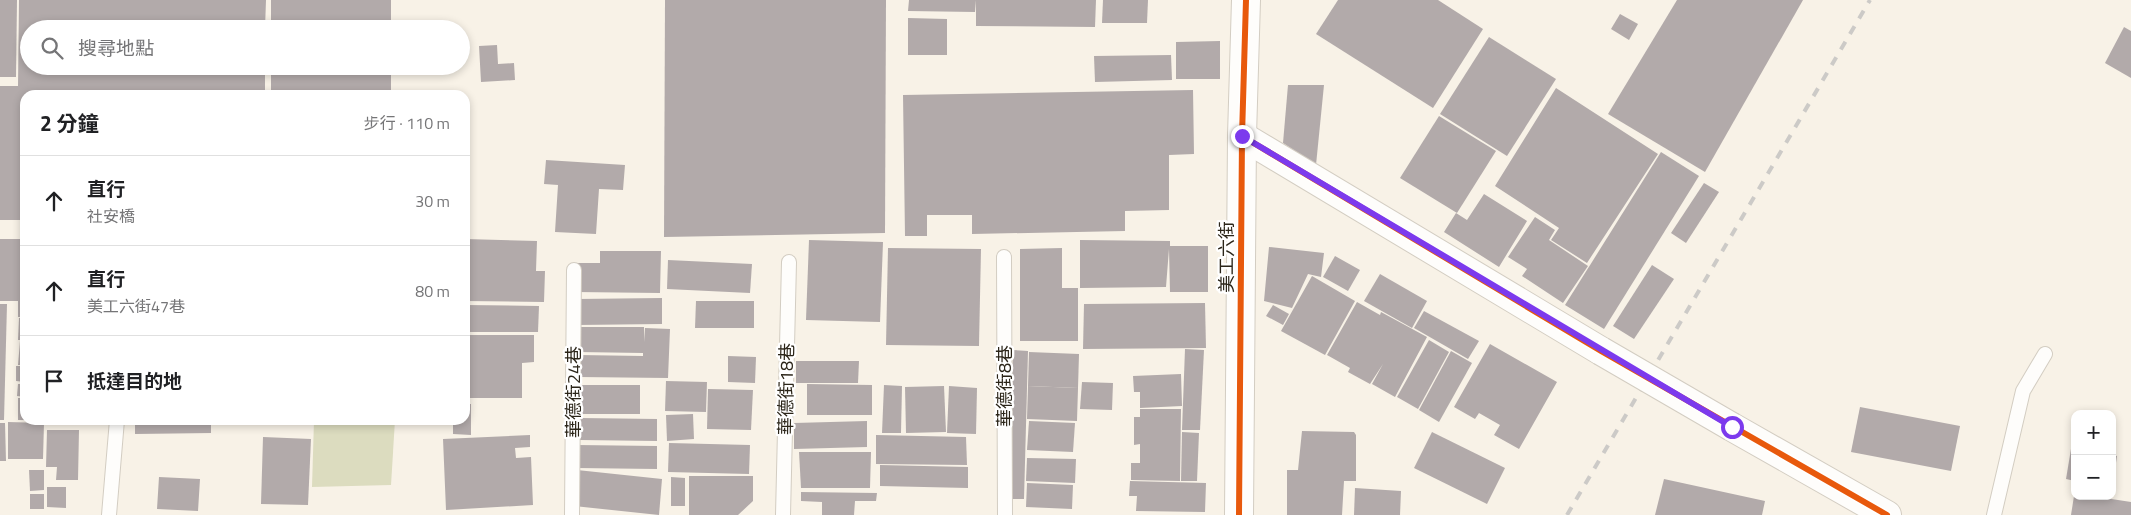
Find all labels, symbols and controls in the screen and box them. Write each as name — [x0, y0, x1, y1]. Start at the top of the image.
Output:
search box — [20, 20, 470, 75]
text: 搜尋地點 — [78, 33, 154, 62]
icon: search — [38, 34, 66, 62]
text: 2 分鐘 — [40, 107, 98, 139]
text: 步行 · 110 m — [364, 111, 450, 135]
route end — [1231, 125, 1254, 148]
text: 直行 — [87, 174, 125, 203]
icon: ahead — [40, 187, 68, 215]
text: 30 m — [415, 189, 450, 213]
text: 社安橋 — [87, 204, 135, 228]
street label: 美工六街 — [1213, 221, 1240, 293]
text: 直行 — [87, 264, 125, 293]
icon: ahead — [40, 277, 68, 305]
text: 80 m — [415, 279, 450, 303]
text: 美工六街47巷 — [87, 294, 185, 318]
street label: 華德街18巷 — [772, 343, 800, 435]
street label: 華德街8巷 — [991, 345, 1018, 427]
street label: 華德街24巷 — [560, 346, 587, 438]
text: 抵達目的地 — [87, 366, 182, 395]
icon: arrive — [40, 367, 68, 395]
map controls — [2071, 410, 2116, 500]
button: + — [2071, 410, 2116, 455]
route start — [1721, 416, 1744, 439]
button: − — [2071, 455, 2116, 500]

